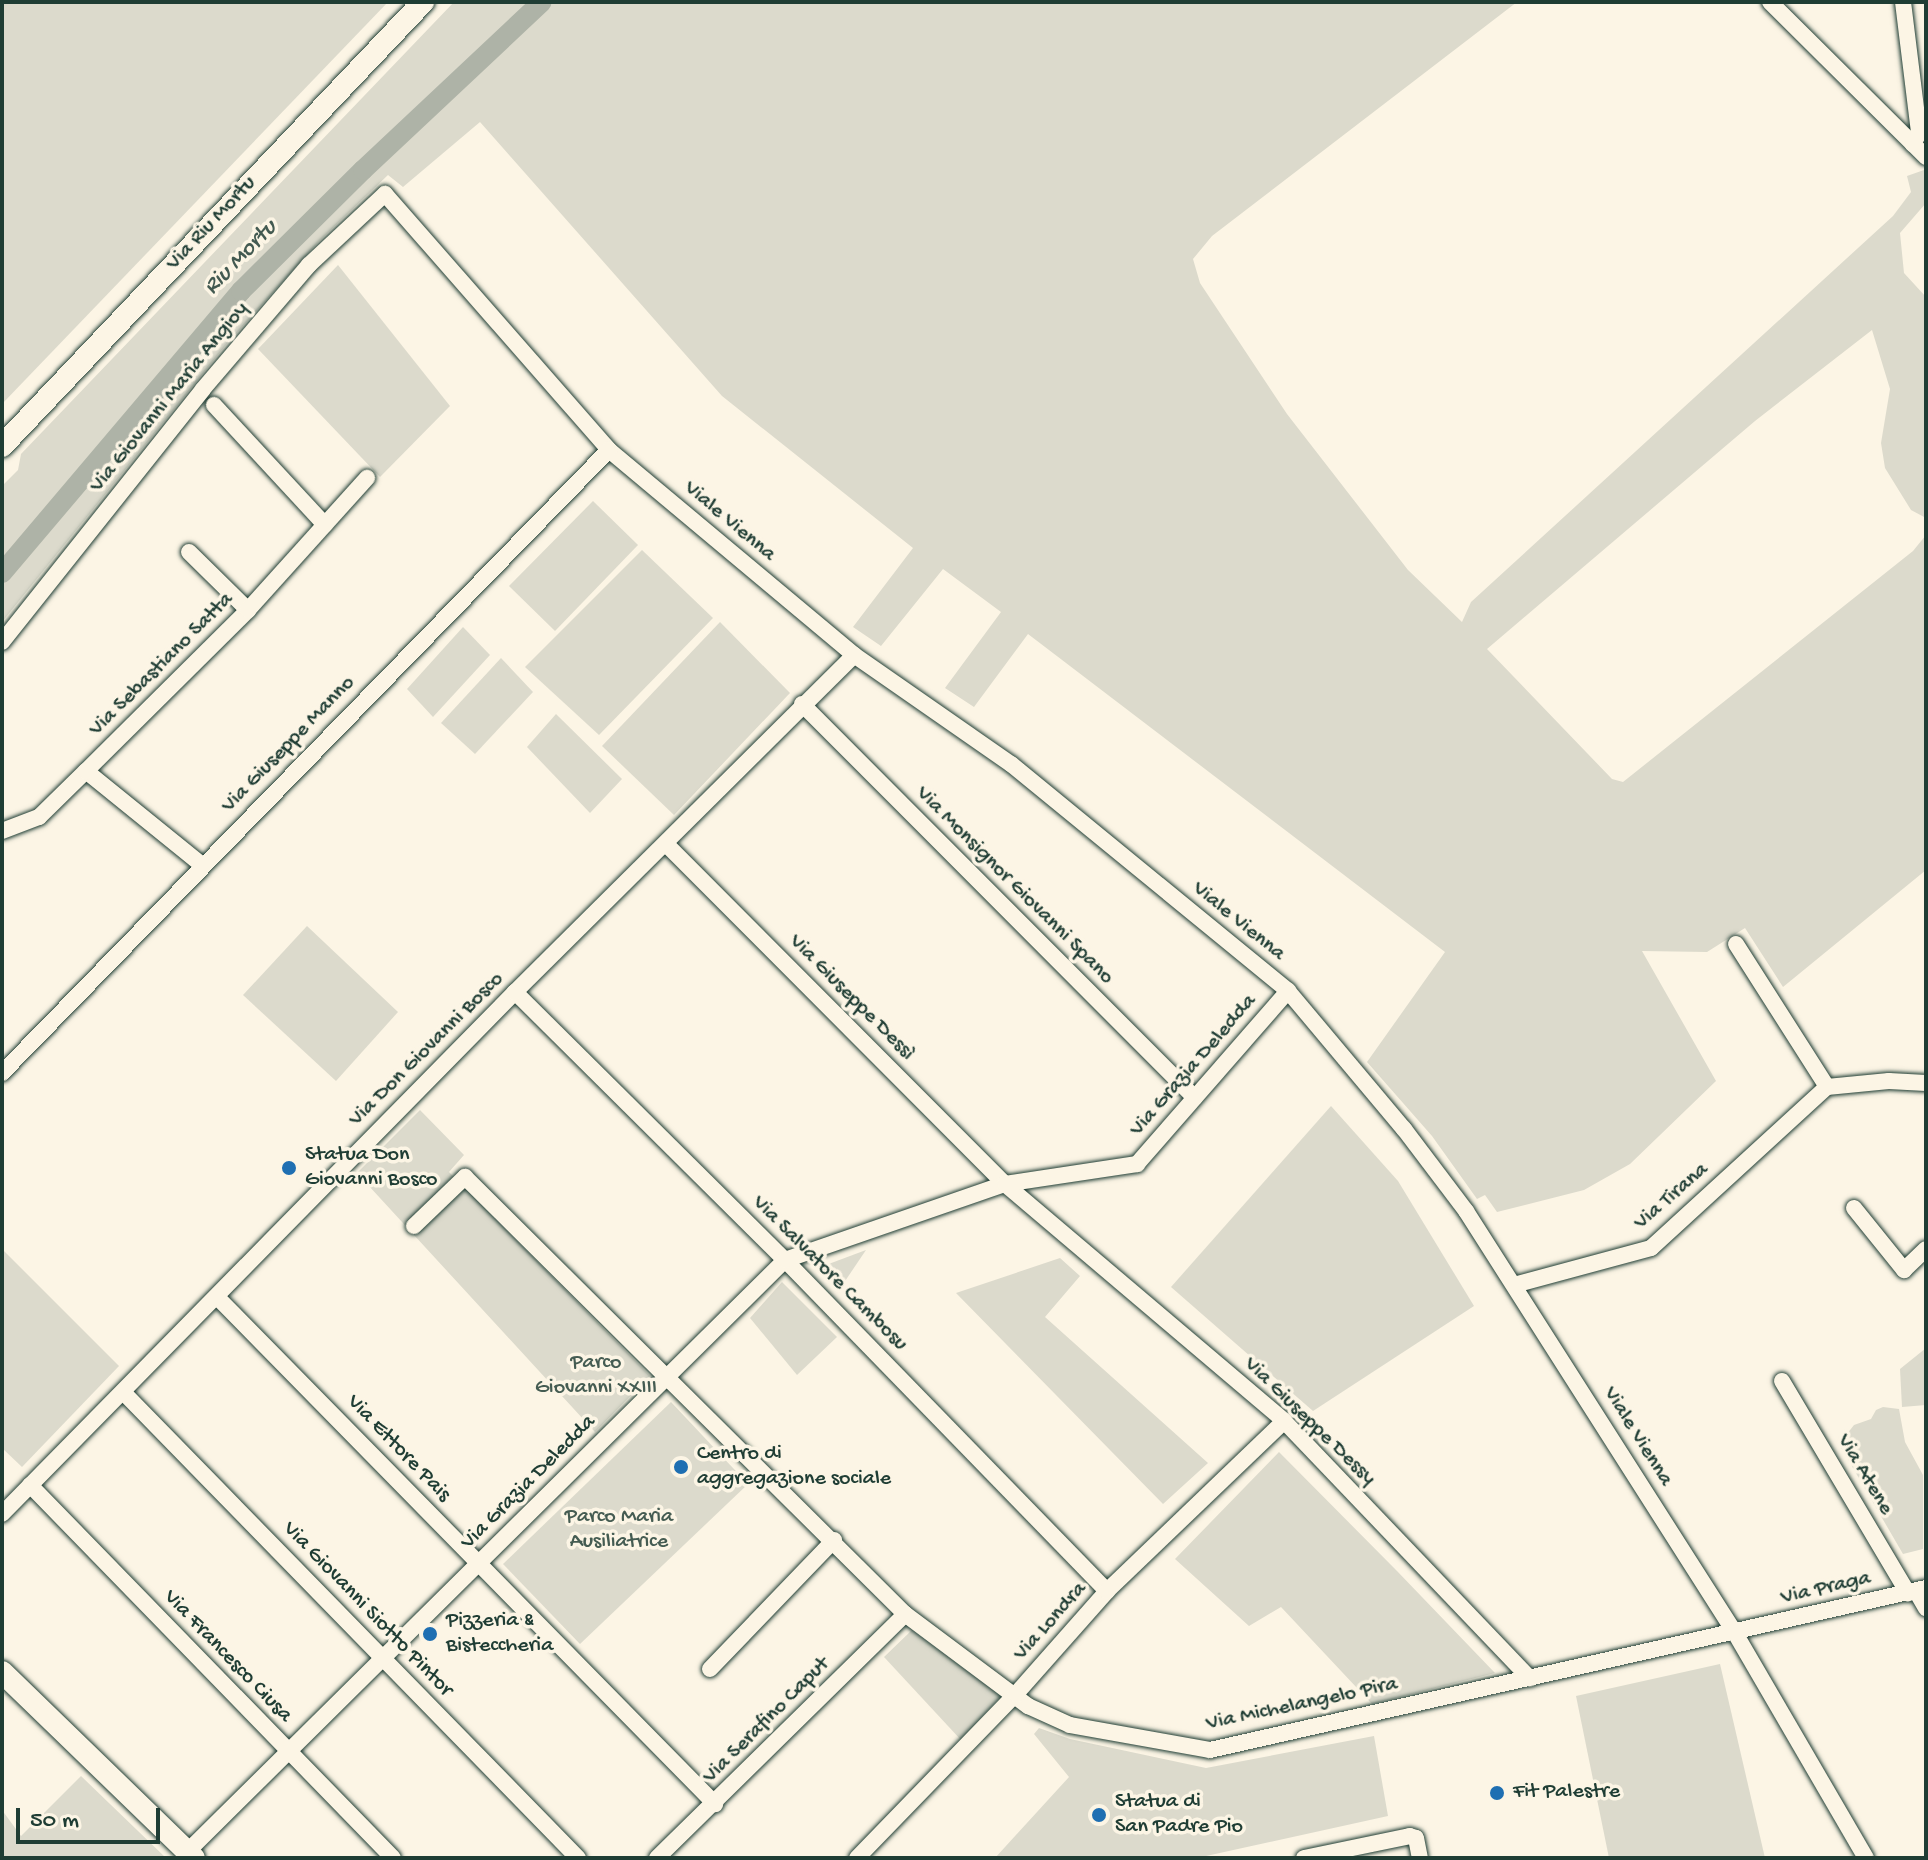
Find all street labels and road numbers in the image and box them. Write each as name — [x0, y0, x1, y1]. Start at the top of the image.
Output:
street label: Via Riu Mortu — [161, 171, 263, 277]
street label: Via Giovanni Maria Angioy — [85, 297, 255, 499]
street label: Viale Vienna — [678, 476, 780, 568]
street label: Via Sebastiano Satta — [84, 587, 240, 743]
street label: Via Giuseppe Manno — [217, 671, 361, 819]
street label: Via Monsignor Giovanni Spano — [909, 781, 1119, 991]
street label: Viale Vienna — [1186, 876, 1290, 968]
street label: Via Giuseppe Dessì — [782, 929, 920, 1067]
street label: Via Don Giovanni Bosco — [344, 967, 510, 1133]
street label: Via Grazia Deledda — [1125, 989, 1263, 1143]
street label: Via Tirana — [1629, 1157, 1715, 1237]
street label: Via Salvatore Cambosu — [746, 1191, 912, 1357]
street label: Via Giuseppe Dessy — [1237, 1352, 1381, 1492]
street label: Viale Vienna — [1596, 1382, 1678, 1492]
street label: Via Ettore Pais — [340, 1390, 456, 1508]
street label: Via Grazia Deledda — [456, 1410, 602, 1556]
street label: Via Atene — [1830, 1430, 1898, 1520]
street label: Via Giovanni Siotto Pintor — [276, 1517, 458, 1703]
street label: Via Praga — [1779, 1566, 1873, 1612]
street label: Via Londra — [1009, 1577, 1093, 1667]
street label: Via Francesco Ciusa — [157, 1585, 297, 1729]
street label: Via Serafino Caput — [698, 1652, 836, 1790]
street label: Via Michelangelo Pira — [1204, 1672, 1400, 1738]

